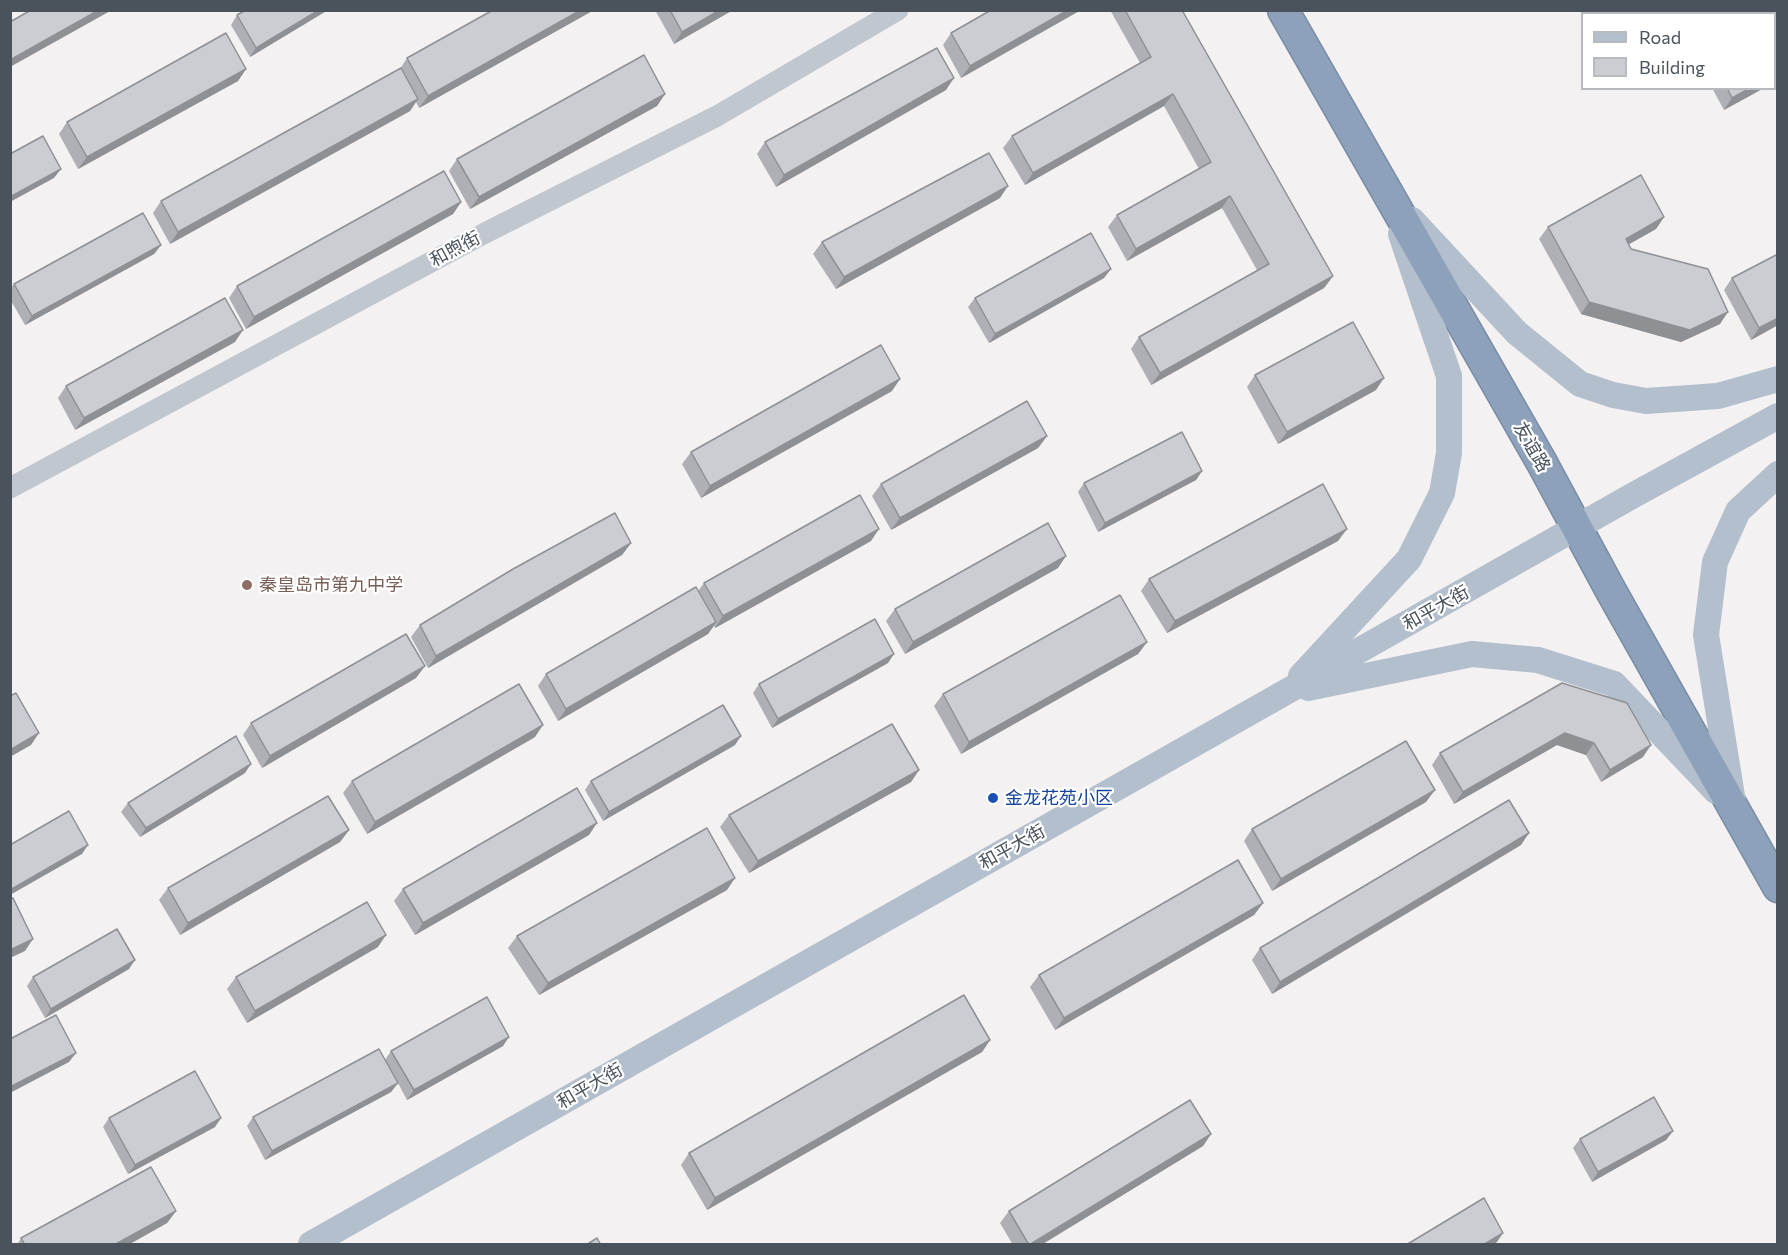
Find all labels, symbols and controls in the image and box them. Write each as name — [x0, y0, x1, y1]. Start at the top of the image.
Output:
legend — [1581, 12, 1776, 90]
text: Road — [1639, 26, 1681, 48]
text: Building — [1639, 56, 1705, 78]
street label: 和煦街 — [426, 227, 484, 271]
street label: 友谊路 — [1509, 418, 1555, 476]
place label: 秦皇岛市第九中学 — [259, 574, 403, 596]
marker: 秦皇岛市第九中学 — [240, 578, 254, 592]
street label: 和平大街 — [1399, 581, 1473, 635]
place label: 金龙花苑小区 — [1005, 787, 1113, 809]
marker: 金龙花苑小区 — [986, 791, 1000, 805]
street label: 和平大街 — [975, 820, 1049, 874]
street label: 和平大街 — [553, 1059, 627, 1113]

